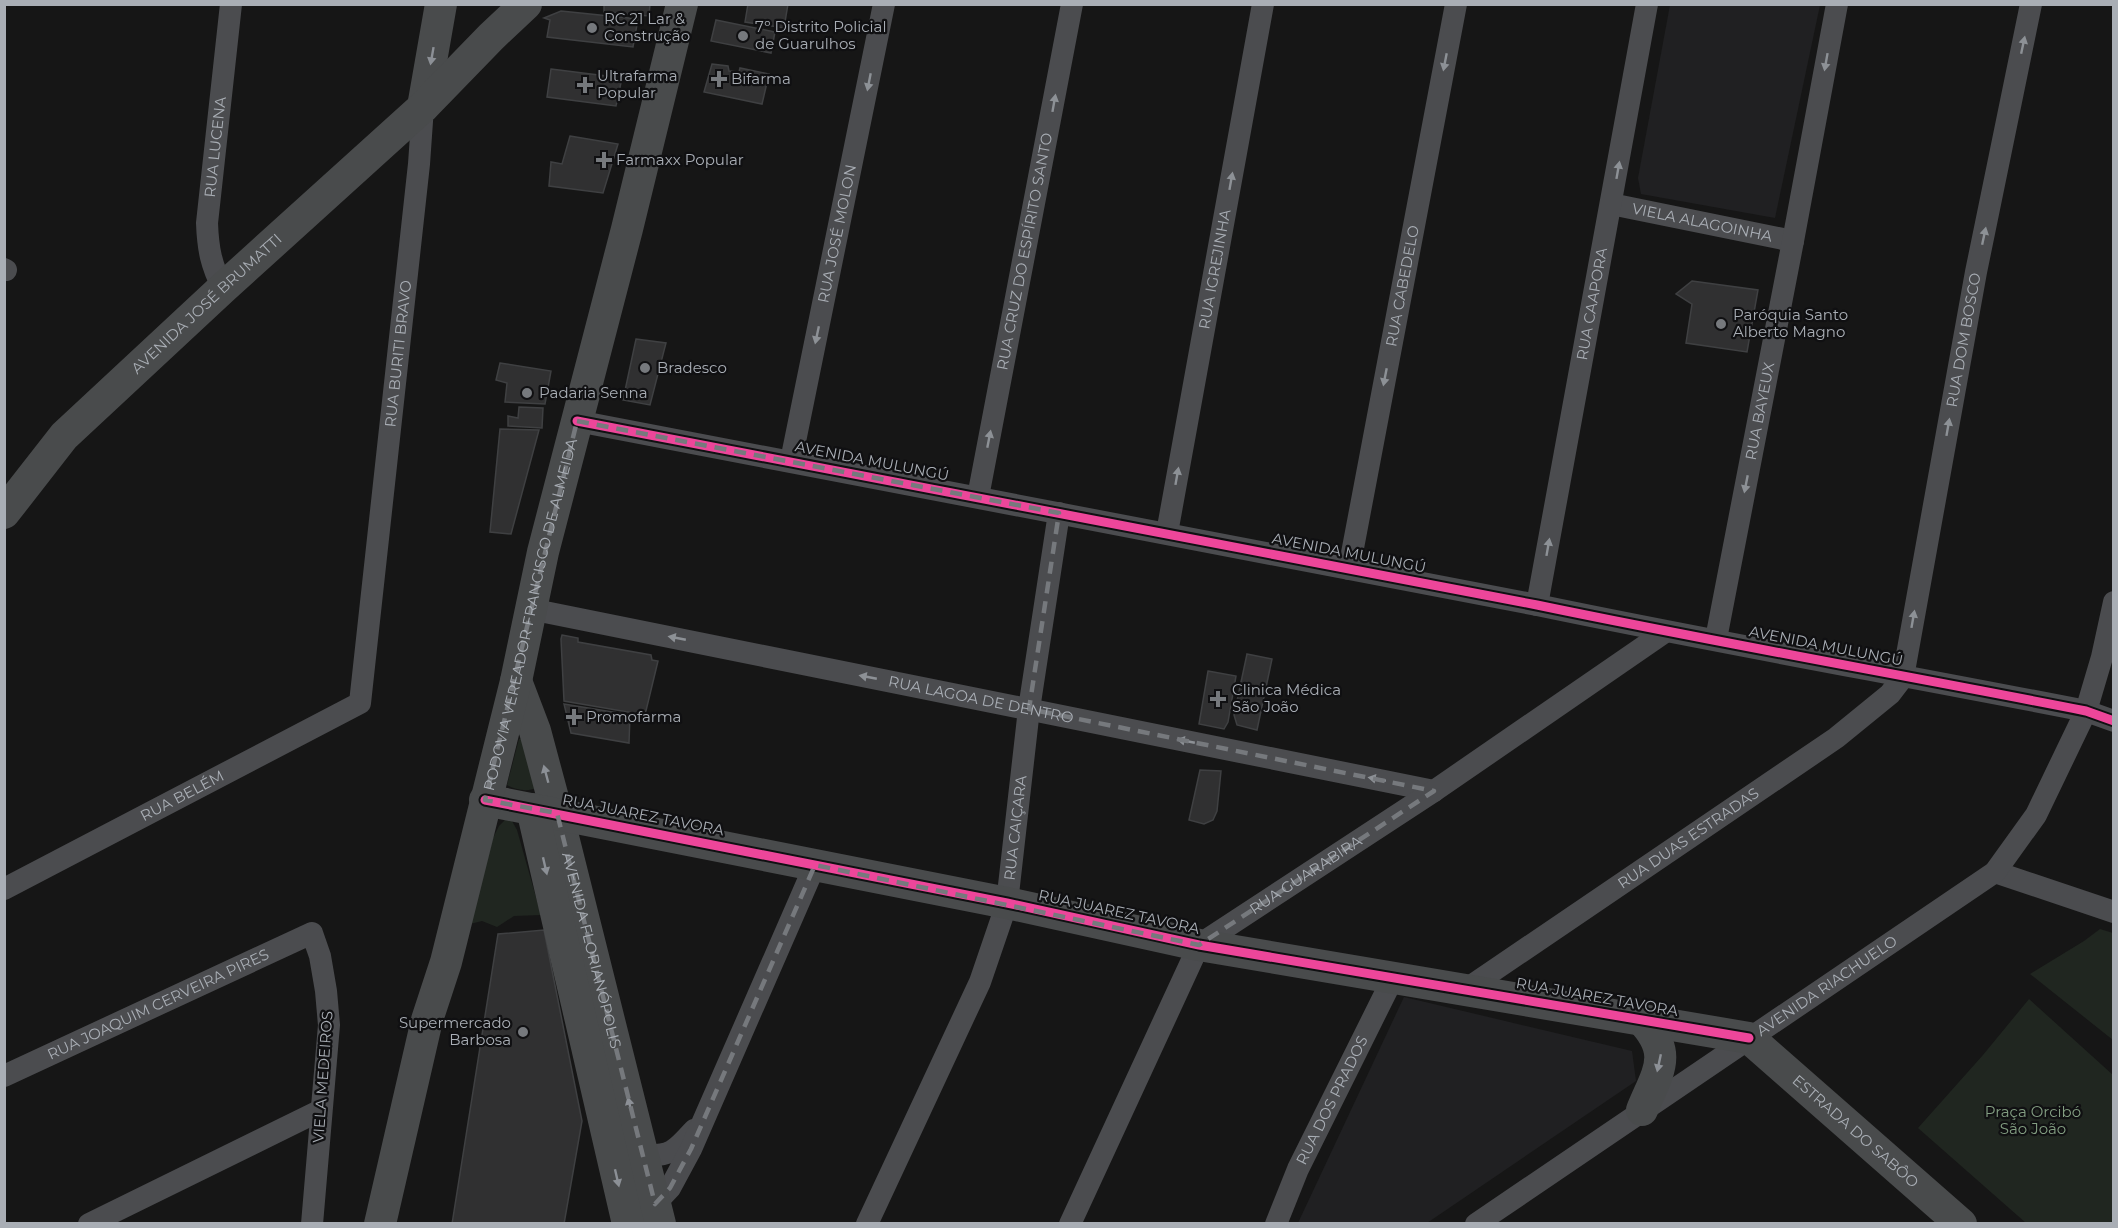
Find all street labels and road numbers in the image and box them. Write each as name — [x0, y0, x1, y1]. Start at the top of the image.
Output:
street label: RUA LUCENA — [200, 95, 230, 198]
street label: RUA CRUZ DO ESPÍRITO SANTO — [992, 131, 1056, 372]
street label: RUA JOSÉ MOLON — [813, 163, 860, 304]
street label: VIELA ALAGOINHA — [1631, 199, 1774, 246]
street label: RUA IGREJINHA — [1194, 208, 1235, 331]
street label: RUA CABEDELO — [1381, 224, 1423, 348]
street label: AVENIDA JOSÉ BRUMATTI — [127, 229, 286, 378]
street label: RUA CAAPORA — [1572, 246, 1611, 362]
street label: RUA DOM BOSCO — [1942, 271, 1985, 409]
street label: RUA BURITI BRAVO — [380, 279, 415, 428]
street label: RUA BAYEUX — [1741, 360, 1778, 462]
street label: RODOVIA VEREADOR FRANCISCO DE ALMEIDA — [479, 436, 581, 793]
street label: AVENIDA MULUNGÚ — [793, 436, 951, 485]
street label: AVENIDA MULUNGÚ — [1270, 528, 1428, 577]
street label: AVENIDA MULUNGÚ — [1747, 621, 1905, 670]
street label: RUA LAGOA DE DENTRO — [887, 671, 1075, 727]
street label: RUA BELÉM — [137, 766, 227, 825]
street label: RUA CAIÇARA — [1000, 774, 1030, 882]
street label: RUA DUAS ESTRADAS — [1614, 783, 1762, 893]
street label: RUA JUAREZ TAVORA — [561, 790, 726, 840]
street label: RUA GUARABIRA — [1246, 831, 1365, 918]
street label: AVENIDA FLORIANÓPOLIS — [558, 850, 626, 1050]
street label: RUA JUAREZ TAVORA — [1037, 885, 1202, 938]
street label: AVENIDA RIACHUELO — [1753, 931, 1901, 1040]
street label: RUA JOAQUIM CERVEIRA PIRES — [44, 944, 272, 1064]
street label: RUA JUAREZ TAVORA — [1515, 973, 1680, 1020]
street label: VIELA MEDEIROS — [308, 1010, 337, 1144]
street label: RUA DOS PRADOS — [1292, 1032, 1372, 1168]
street label: ESTRADA DO SABÔO — [1789, 1071, 1923, 1191]

